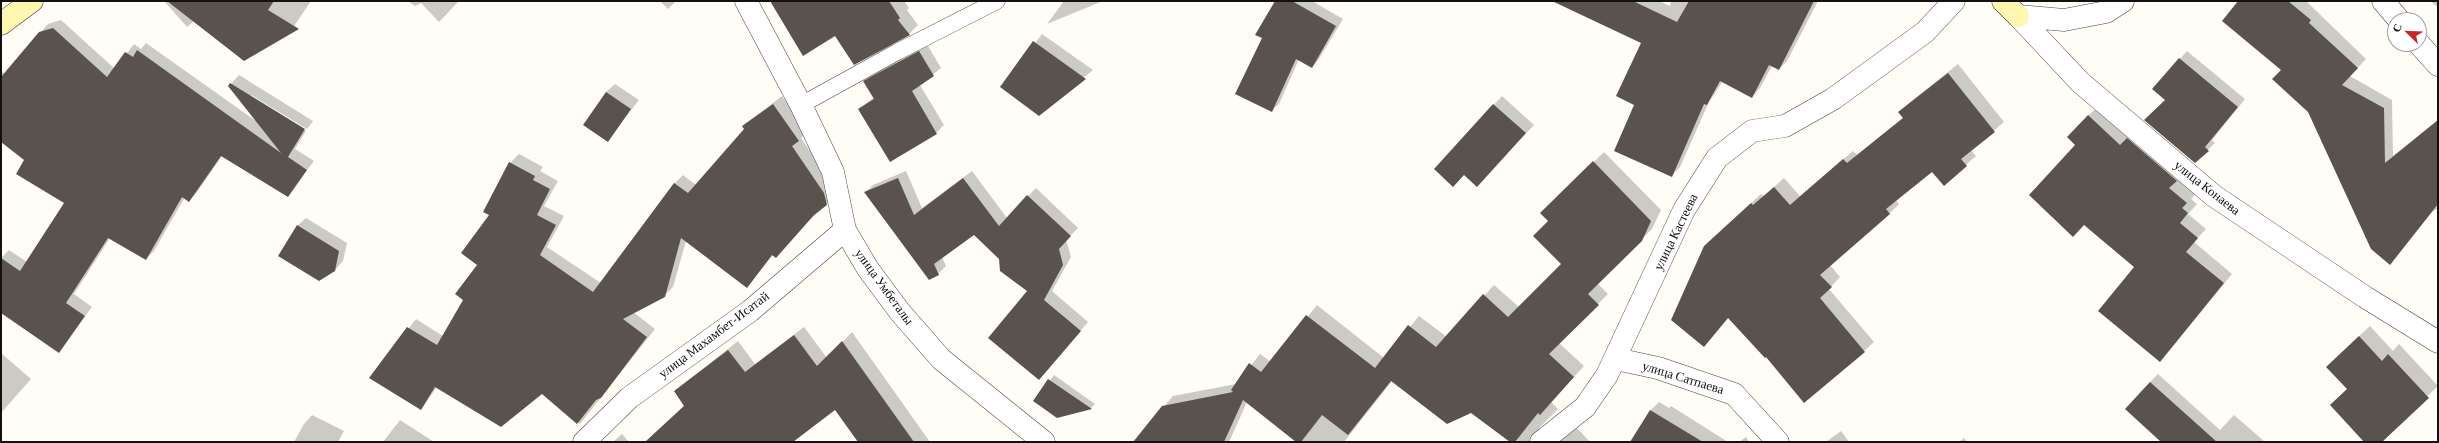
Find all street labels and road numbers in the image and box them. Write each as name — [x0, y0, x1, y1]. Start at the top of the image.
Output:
street label: улица Конаева — [2171, 157, 2243, 219]
street label: улица Кастеева — [1651, 191, 1701, 273]
street label: улица Умбеталы — [851, 246, 917, 328]
street label: улица Махамбет-Исатай — [656, 288, 772, 382]
street label: улица Сатпаева — [1640, 358, 1726, 398]

